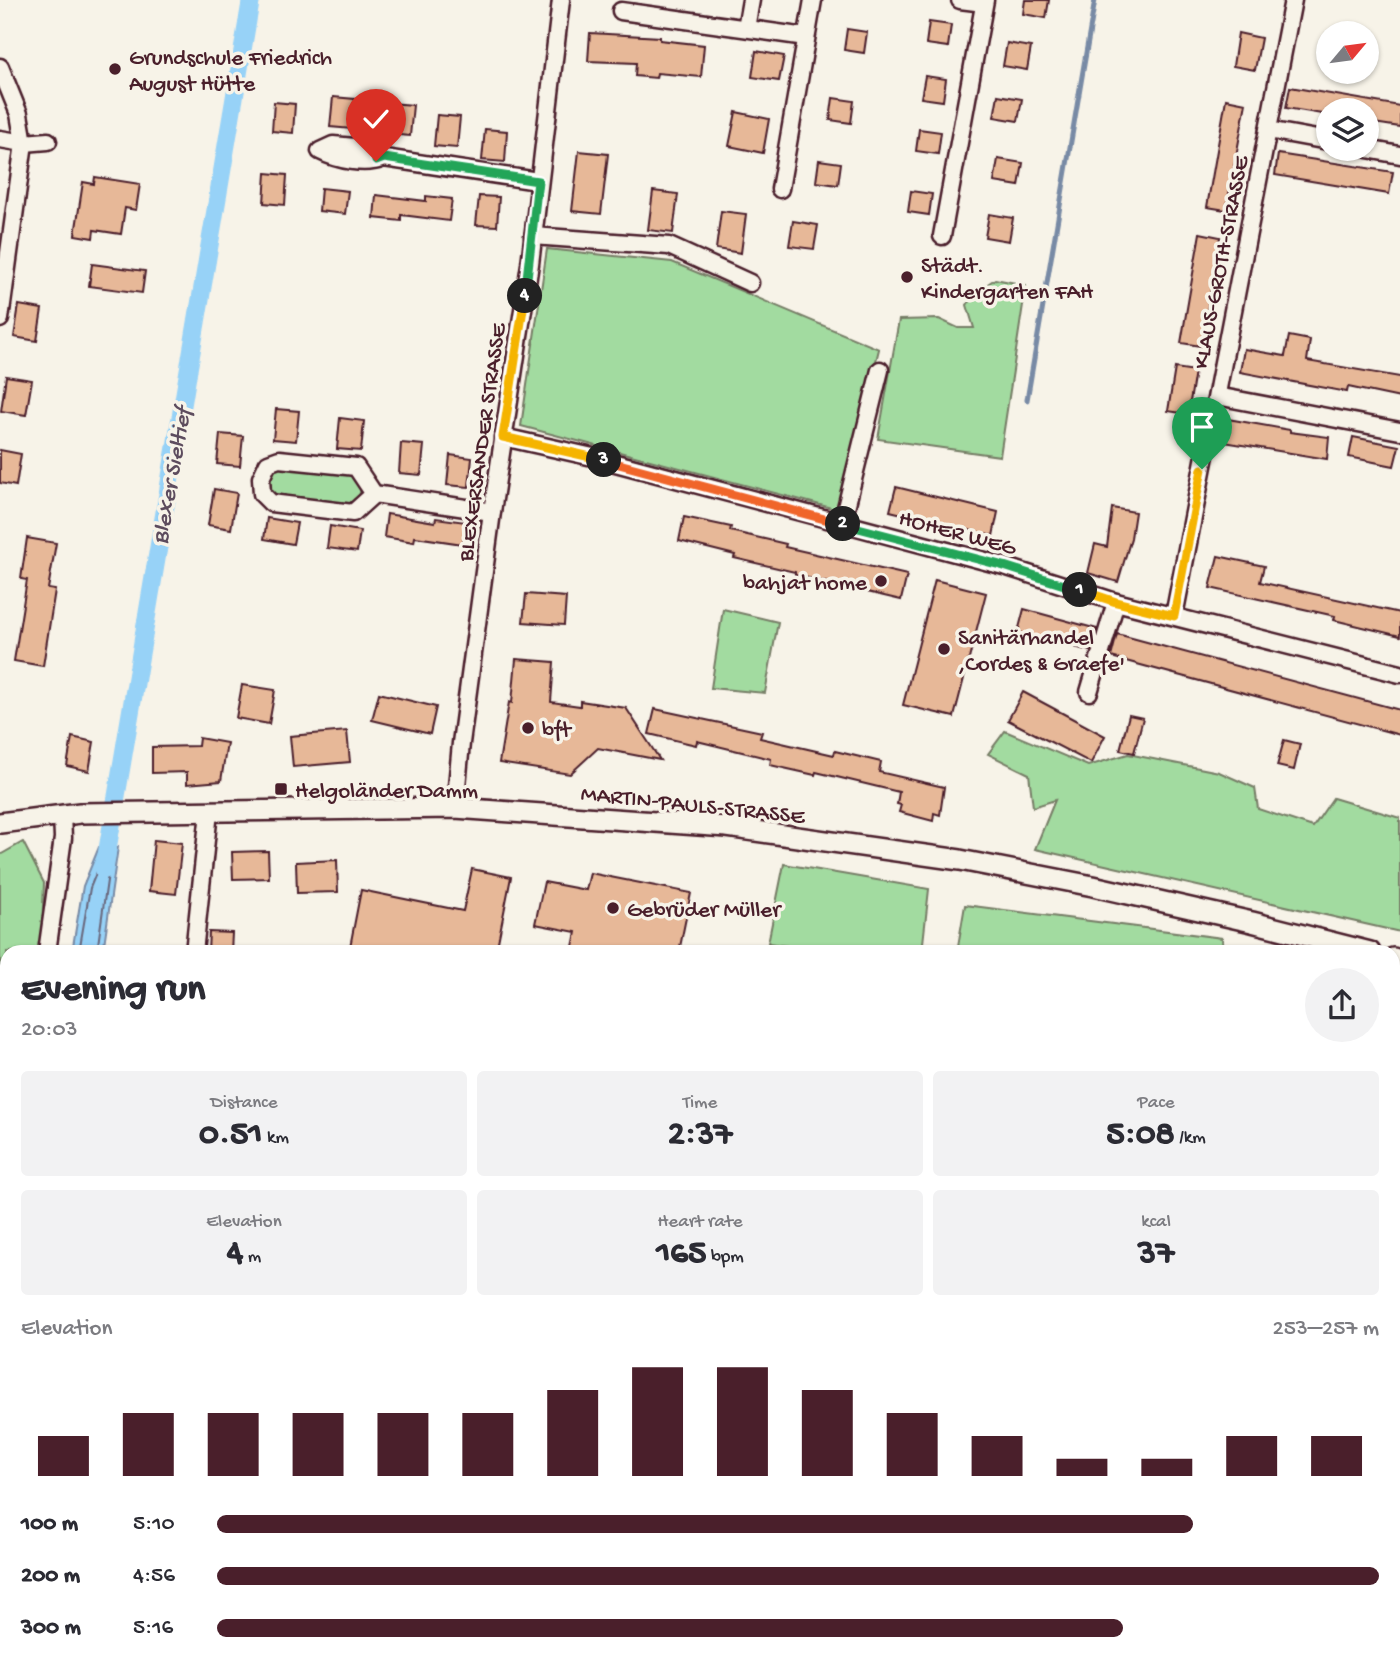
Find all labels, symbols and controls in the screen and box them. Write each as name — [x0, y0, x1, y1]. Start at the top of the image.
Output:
north arrow — [1316, 21, 1379, 84]
map controls — [1316, 21, 1379, 161]
place label: Grundschule Friedrich August Hütte — [129, 46, 332, 99]
marker: Grundschule Friedrich August Hütte — [107, 61, 123, 77]
pin — [346, 89, 406, 161]
button: layers — [1316, 98, 1379, 161]
icon: check — [357, 100, 395, 138]
street label: KLAUS-GROTH-STRASSE — [1189, 152, 1257, 371]
place label: Städt. Kindergarten FAH — [921, 254, 1094, 307]
marker: Städt. Kindergarten FAH — [899, 269, 915, 285]
pin: 4 — [508, 278, 542, 314]
text: 4 — [520, 284, 529, 307]
street label: BLEXERSANDER STRASSE — [453, 320, 514, 564]
pin — [1172, 397, 1232, 469]
water label: Blexer Sieltief — [147, 402, 201, 547]
icon: arrive — [1183, 408, 1221, 446]
pin: 3 — [586, 442, 622, 477]
text: 3 — [599, 448, 608, 471]
pin: 2 — [826, 506, 860, 542]
street label: HOHER WEG — [895, 506, 1020, 563]
text: 2 — [838, 512, 847, 535]
place label: bahjat home — [743, 571, 868, 598]
pin: 1 — [1062, 572, 1098, 608]
marker: bahjat home — [873, 573, 889, 589]
text: 1 — [1076, 578, 1083, 601]
place label: Sanitärhandel ,Cordes & Graefe' — [958, 626, 1125, 679]
marker: Sanitärhandel ,Cordes & Graefe' — [936, 641, 952, 657]
place label: bft — [542, 718, 572, 745]
marker: bft — [520, 720, 536, 736]
place label: Helgoländer Damm — [295, 779, 478, 806]
marker: Helgoländer Damm — [273, 781, 289, 797]
street label: MARTIN-PAULS-STRASSE — [579, 781, 808, 832]
place label: Gebrüder Müller — [627, 898, 782, 925]
marker: Gebrüder Müller — [605, 900, 621, 916]
button: share — [1305, 968, 1379, 1042]
text: Evening run — [21, 969, 205, 1013]
text: 20:03 — [21, 1017, 78, 1044]
text: Distance — [210, 1092, 278, 1115]
text: Time — [683, 1092, 717, 1115]
text: Pace — [1137, 1092, 1175, 1115]
text: 0.51 — [199, 1115, 262, 1156]
text: 2:37 — [668, 1115, 732, 1156]
text: 5:08 — [1106, 1115, 1175, 1156]
text: km — [262, 1127, 289, 1150]
text: /km — [1175, 1127, 1206, 1150]
text: Elevation — [206, 1211, 282, 1234]
text: Heart rate — [657, 1211, 743, 1234]
text: kcal — [1141, 1211, 1171, 1234]
text: 4 — [227, 1234, 243, 1275]
text: 165 — [656, 1234, 706, 1275]
text: 37 — [1138, 1234, 1174, 1275]
text: m — [243, 1246, 261, 1269]
text: bpm — [706, 1246, 744, 1269]
text: Elevation — [21, 1316, 112, 1343]
text: 253–257 m — [1272, 1316, 1379, 1343]
text: 100 m — [21, 1511, 78, 1538]
text: 5:10 — [133, 1511, 175, 1538]
text: 200 m — [21, 1563, 80, 1590]
text: 4:56 — [133, 1563, 175, 1590]
text: 300 m — [21, 1615, 81, 1642]
text: 5:16 — [133, 1615, 173, 1642]

